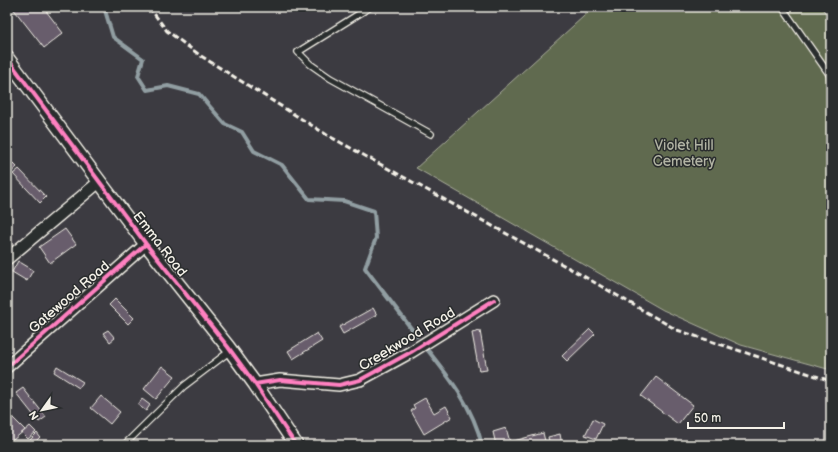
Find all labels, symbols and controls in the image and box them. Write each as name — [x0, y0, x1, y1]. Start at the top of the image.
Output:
park label: Violet Hill Cemetery — [653, 137, 716, 170]
street label: Emma Road — [129, 208, 191, 280]
street label: Gatewood Road — [25, 257, 113, 337]
street label: Creekwood Road — [356, 304, 458, 374]
north arrow — [22, 390, 62, 430]
scale bar — [688, 404, 784, 430]
text: N — [26, 408, 42, 422]
text: 50 m — [694, 411, 721, 426]

